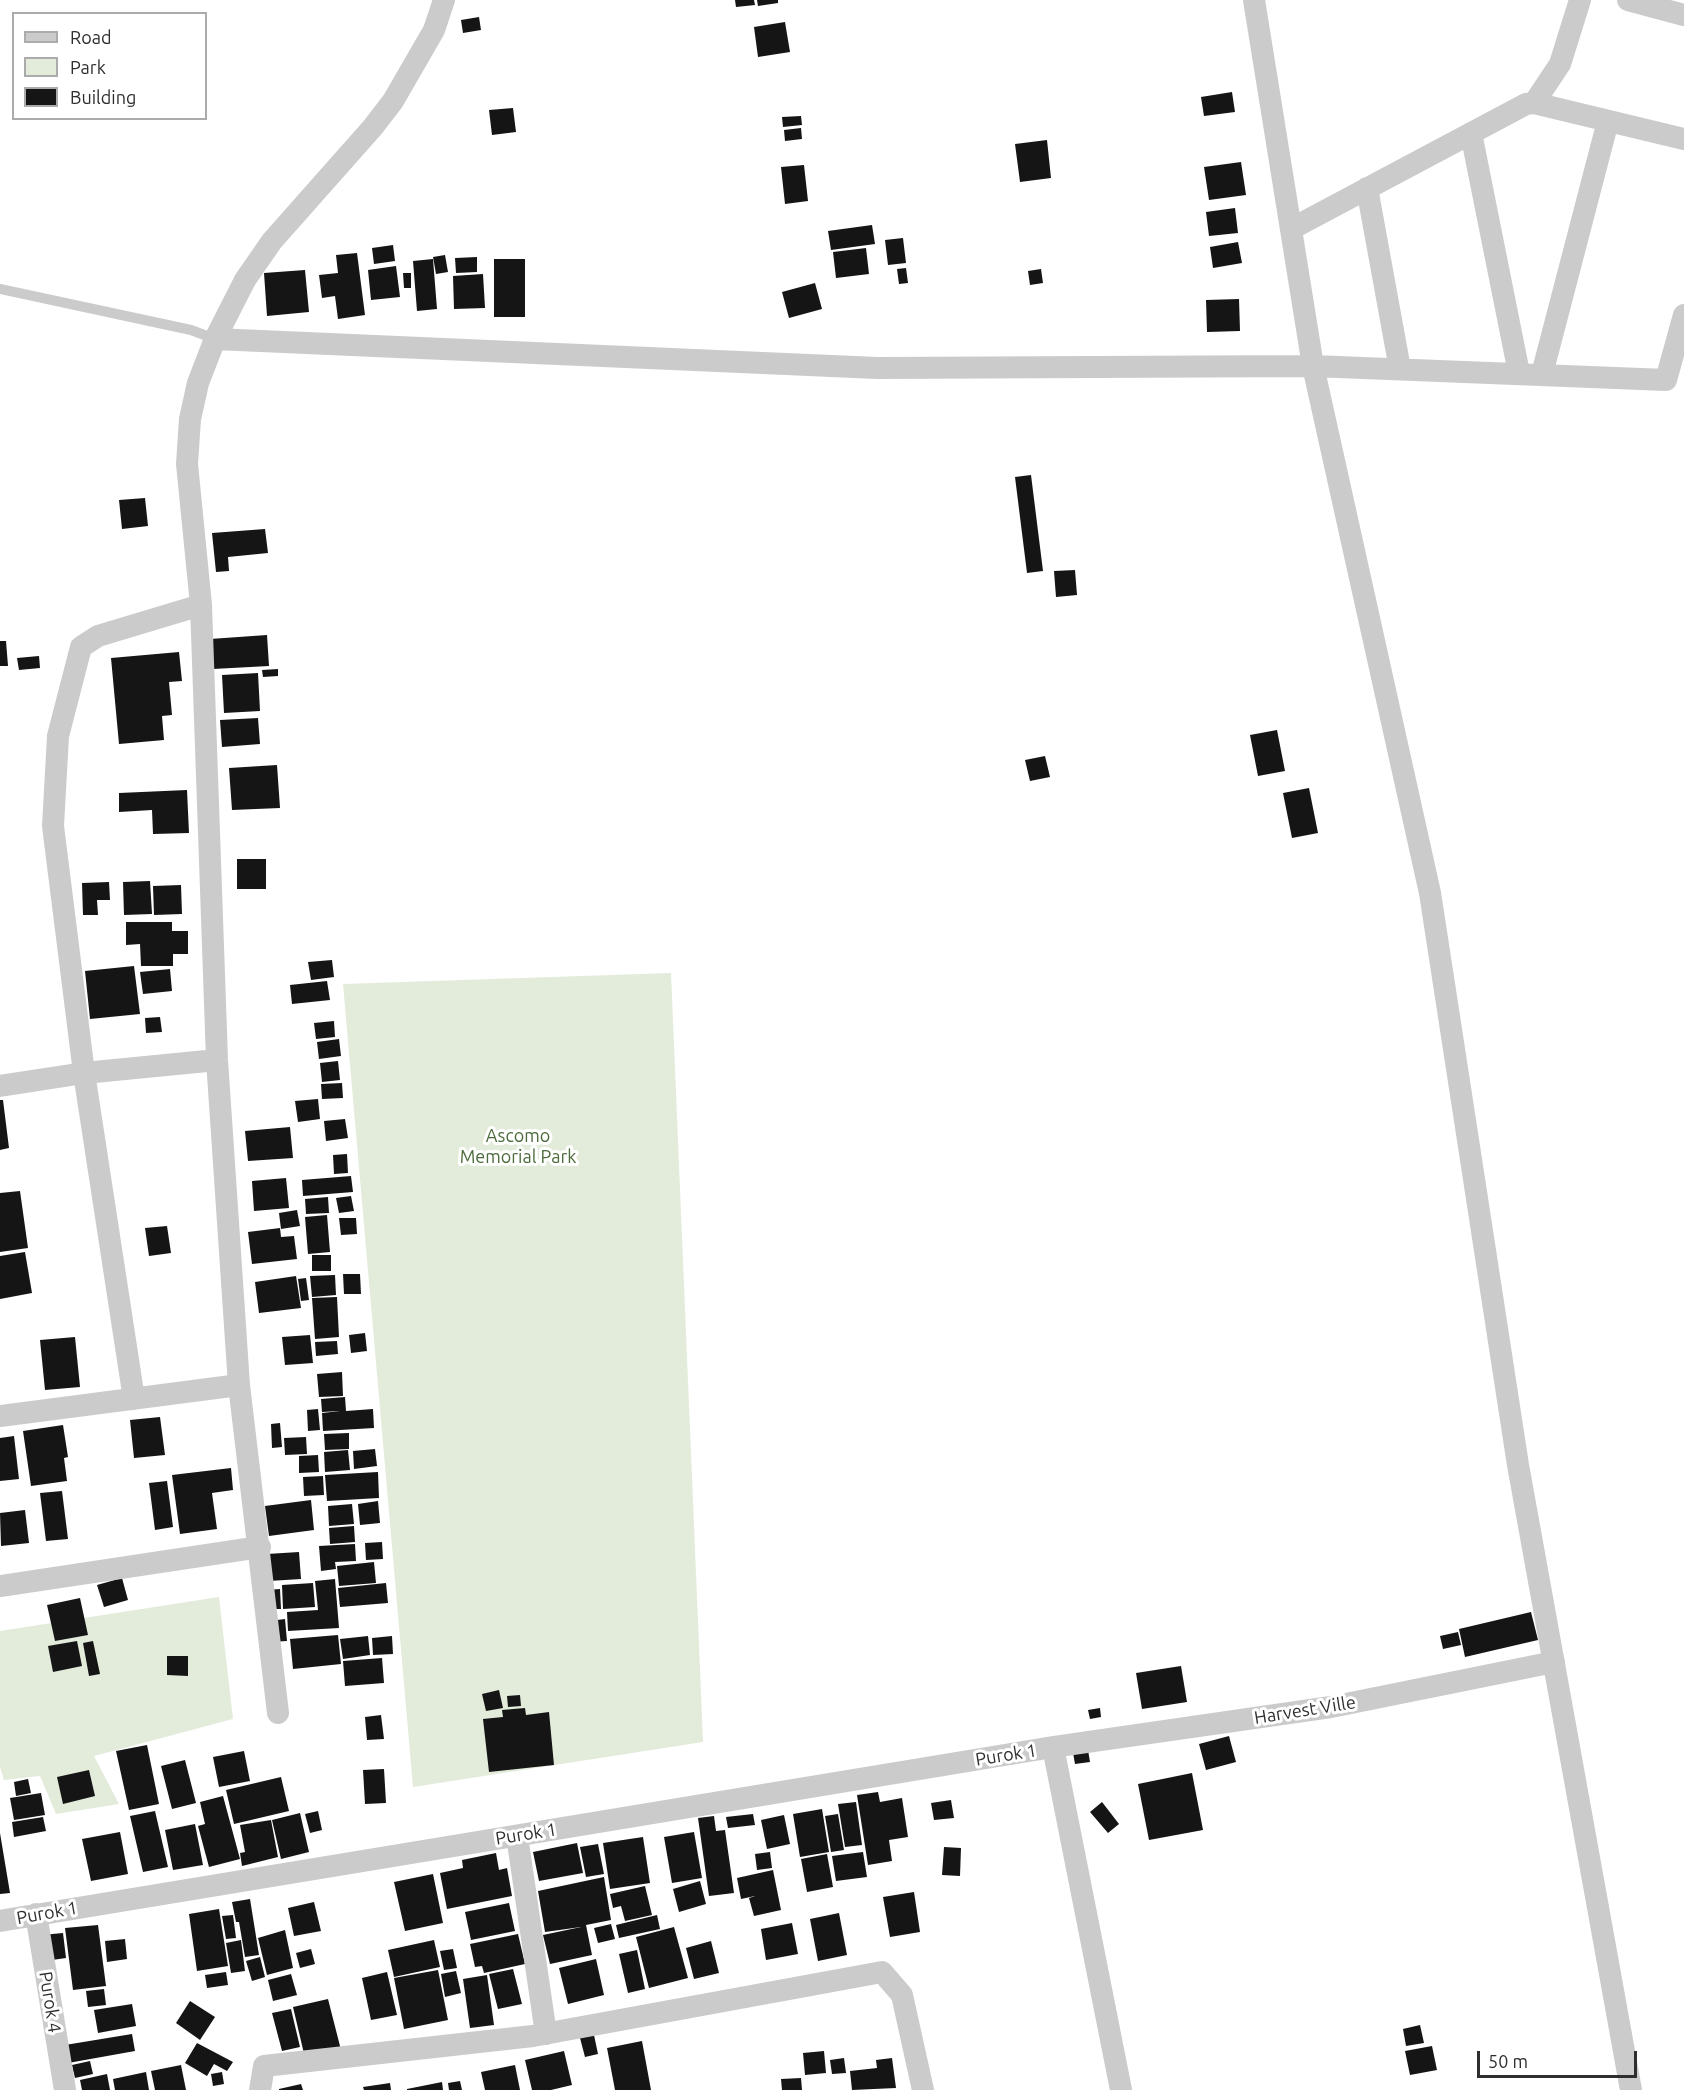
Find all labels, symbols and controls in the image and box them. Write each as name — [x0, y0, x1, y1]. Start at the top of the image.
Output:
legend — [12, 12, 207, 120]
text: Road — [70, 27, 112, 47]
text: Park — [70, 57, 106, 77]
text: Building — [70, 87, 136, 107]
park label: Ascomo Memorial Park — [460, 1125, 576, 1168]
street label: Harvest Ville — [1253, 1691, 1357, 1729]
street label: Purok 1 — [974, 1740, 1038, 1770]
street label: Purok 1 — [494, 1819, 558, 1849]
street label: Purok 1 — [15, 1897, 79, 1929]
street label: Purok 4 — [35, 1970, 65, 2034]
scale bar — [1480, 2039, 1640, 2077]
text: 50 m — [1488, 2051, 1528, 2071]

